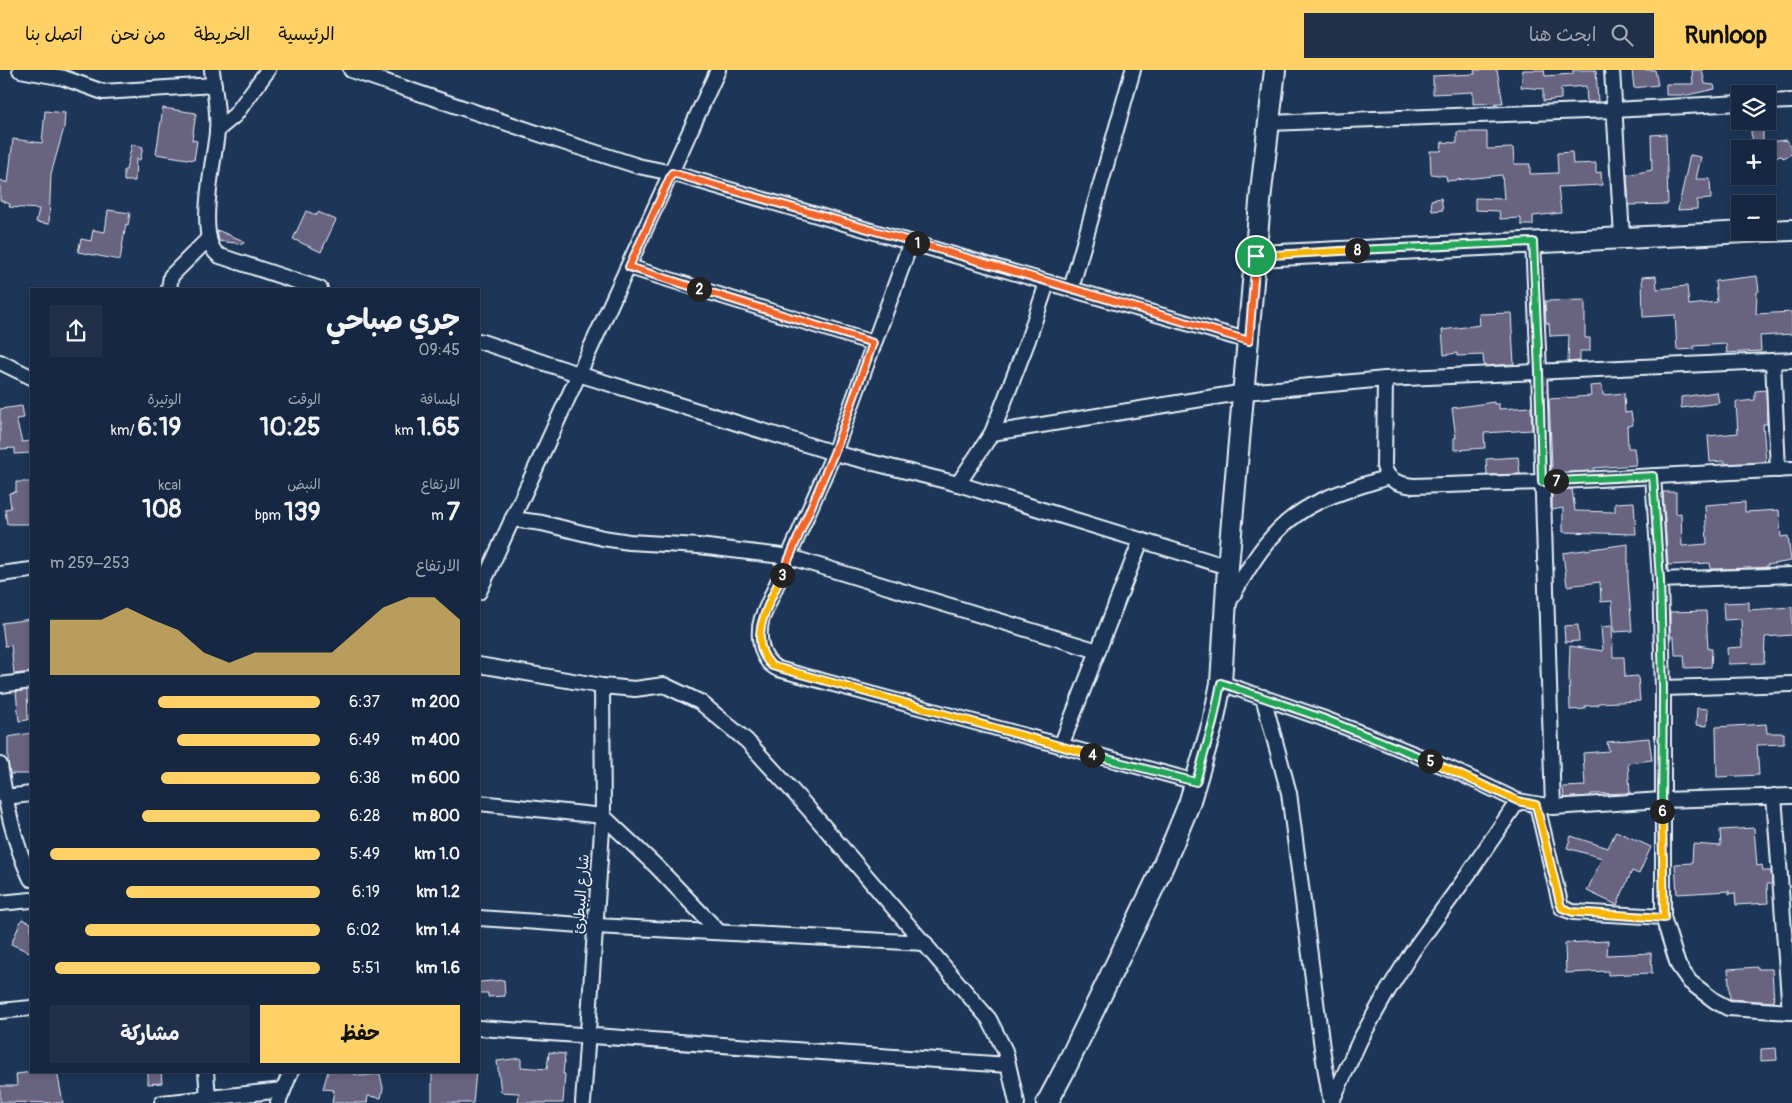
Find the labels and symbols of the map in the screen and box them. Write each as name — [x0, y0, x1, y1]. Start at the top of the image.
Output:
pin: 1 — [904, 230, 930, 256]
pin — [1235, 235, 1277, 277]
pin: 8 — [1344, 238, 1370, 262]
pin: 2 — [686, 276, 712, 302]
pin: 7 — [1544, 468, 1568, 494]
pin: 3 — [770, 562, 794, 588]
pin: 4 — [1080, 742, 1104, 768]
pin: 5 — [1418, 748, 1442, 774]
pin: 6 — [1650, 798, 1674, 824]
street label: شارع البيطرئ — [569, 853, 594, 935]

